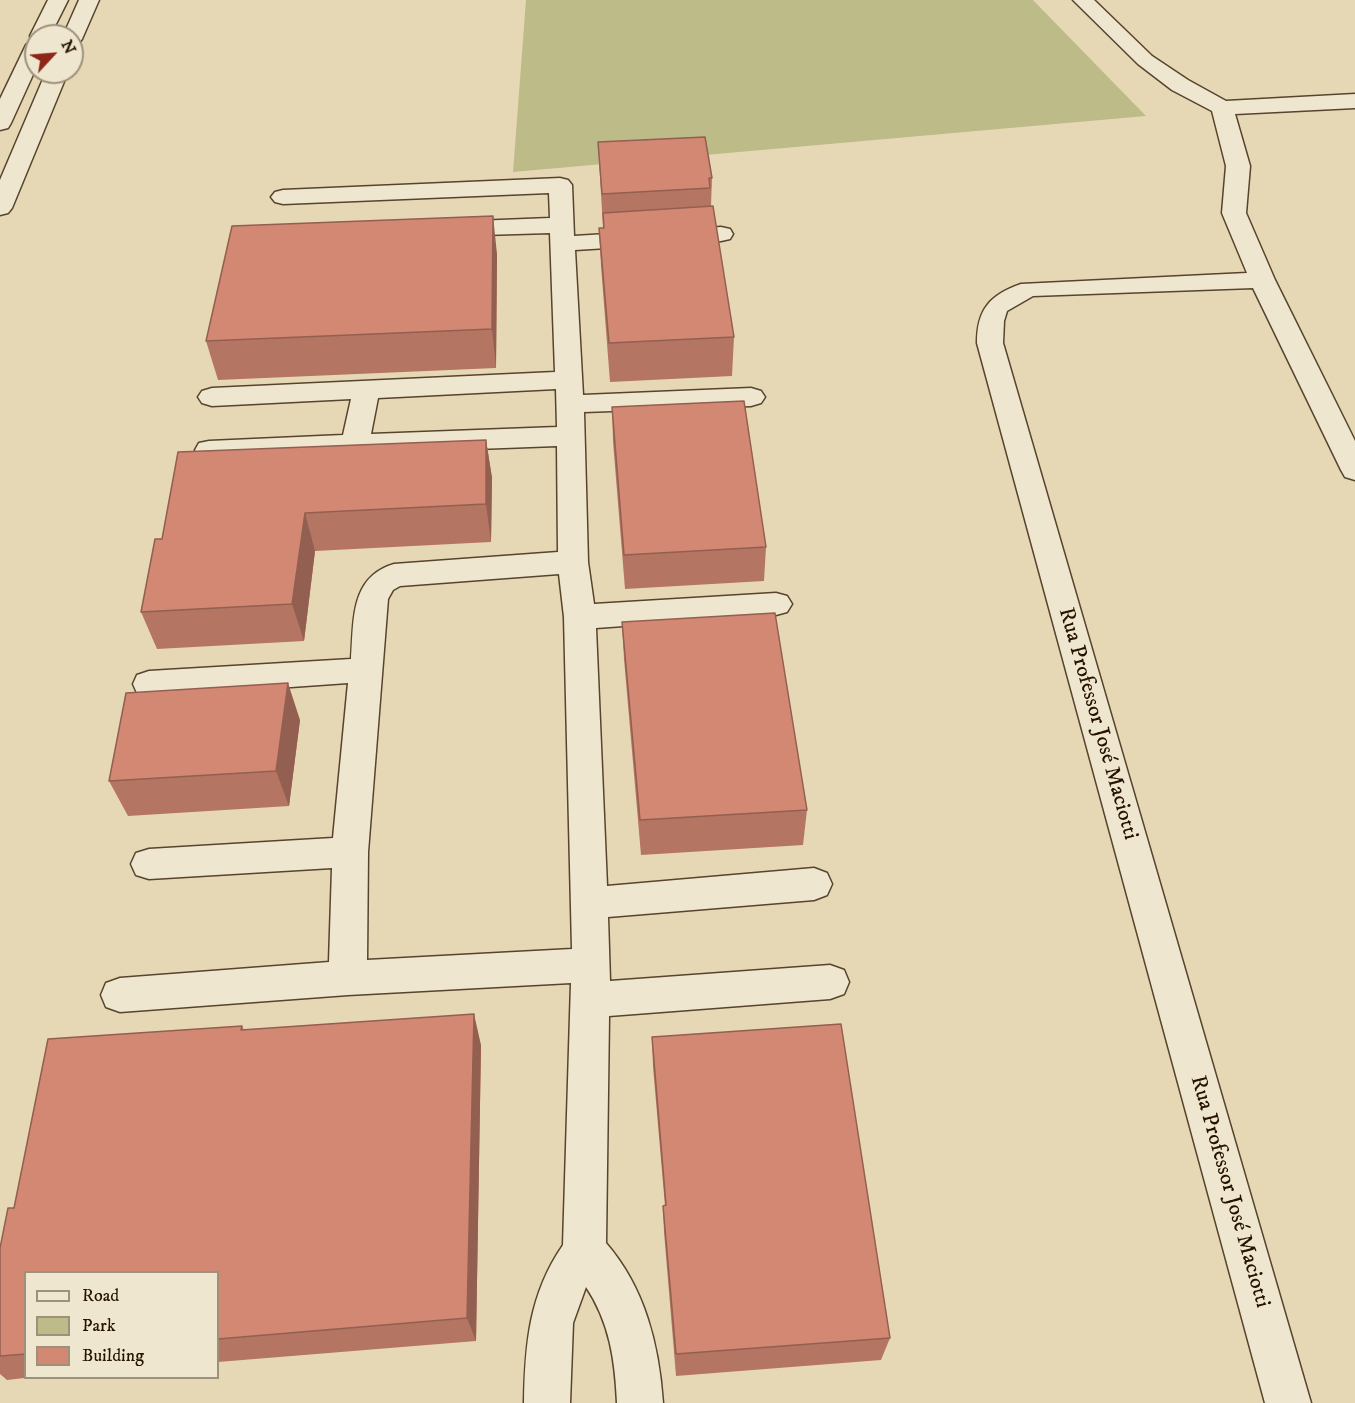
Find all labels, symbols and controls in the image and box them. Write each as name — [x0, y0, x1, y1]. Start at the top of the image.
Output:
north arrow — [24, 24, 84, 84]
text: N — [57, 37, 80, 57]
street label: Rua Professor José Maciotti — [1051, 605, 1143, 843]
street label: Rua Professor José Maciotti — [1183, 1073, 1275, 1311]
legend — [24, 1271, 219, 1379]
text: Road — [82, 1285, 119, 1307]
text: Park — [82, 1315, 116, 1337]
text: Building — [82, 1345, 144, 1367]

